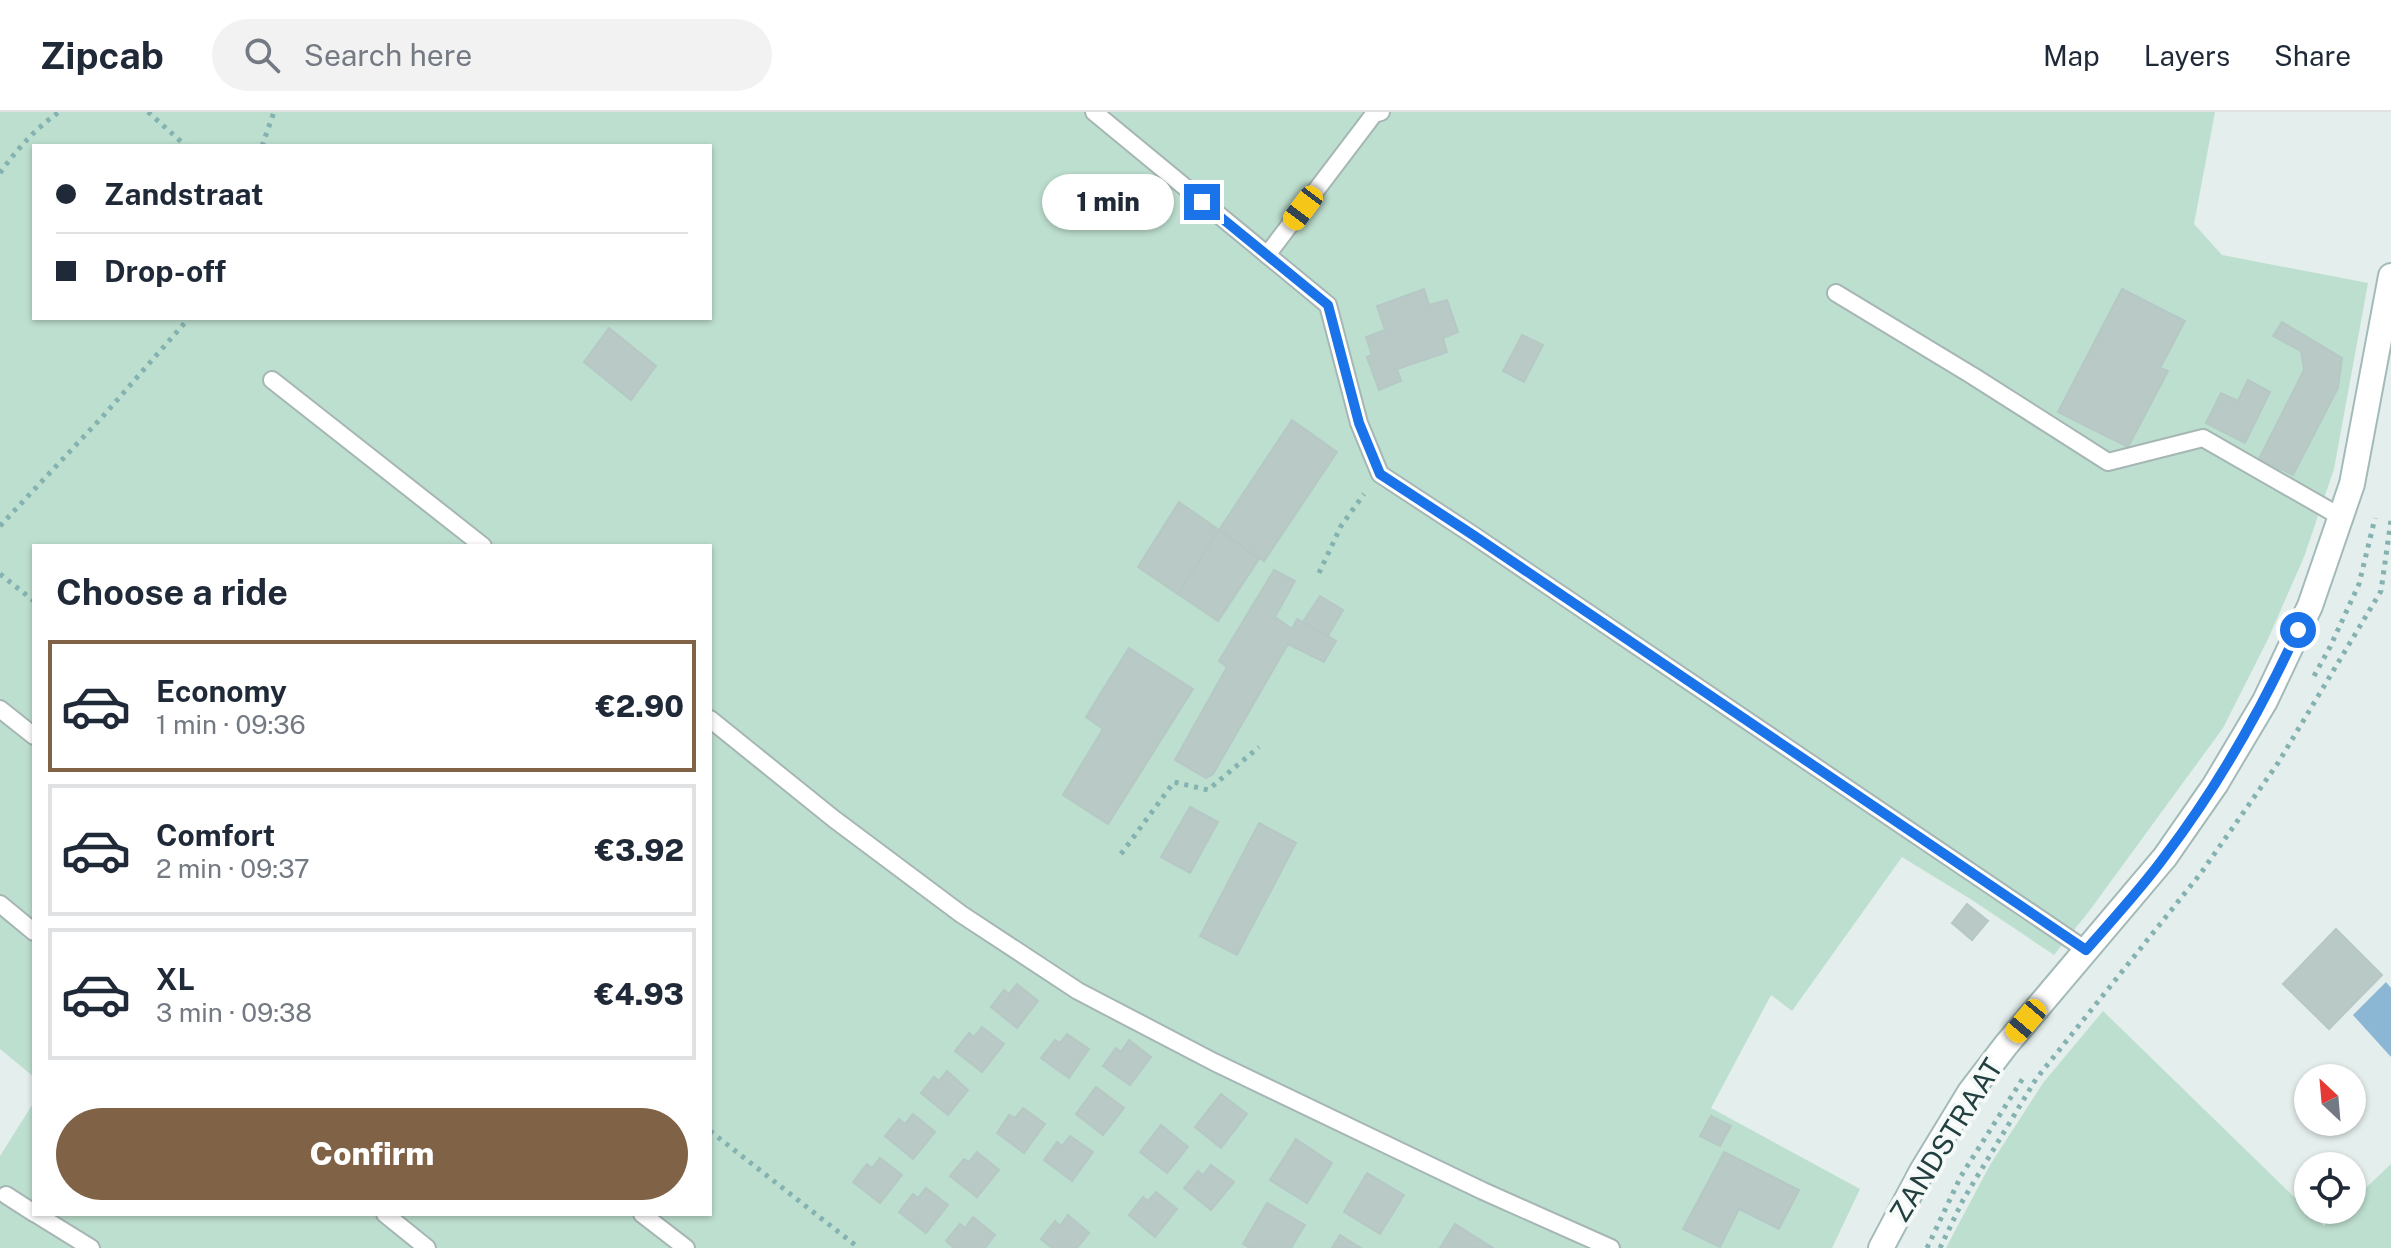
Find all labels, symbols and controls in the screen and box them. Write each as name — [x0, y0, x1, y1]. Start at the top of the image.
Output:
search box — [212, 19, 772, 91]
text: Zipcab — [40, 33, 164, 78]
icon: search — [240, 33, 284, 77]
text: Search here — [304, 37, 472, 73]
text: Map — [2043, 39, 2100, 72]
text: Layers — [2144, 39, 2230, 72]
text: Share — [2274, 39, 2351, 72]
callout: 1 min — [1042, 174, 1174, 230]
text: Zandstraat — [104, 176, 264, 212]
car — [1279, 182, 1327, 234]
route end — [1184, 184, 1220, 220]
text: 1 min — [1076, 186, 1140, 217]
text: Drop-off — [104, 253, 226, 289]
text: Choose a ride — [56, 571, 288, 613]
route start — [2280, 612, 2316, 648]
icon: car — [60, 670, 132, 742]
text: Economy — [156, 673, 287, 709]
text: €2.90 — [595, 688, 684, 724]
text: 1 min · 09:36 — [156, 709, 306, 740]
icon: car — [60, 814, 132, 886]
text: Comfort — [156, 817, 275, 853]
text: €3.92 — [595, 832, 684, 868]
text: 2 min · 09:37 — [156, 853, 310, 884]
icon: car — [60, 958, 132, 1030]
text: XL — [156, 961, 195, 997]
text: €4.93 — [594, 976, 684, 1012]
car — [2001, 995, 2051, 1047]
text: 3 min · 09:38 — [156, 997, 312, 1028]
street label: ZANDSTRAAT — [1882, 1052, 2009, 1227]
north arrow — [2294, 1064, 2366, 1136]
map controls — [2294, 1064, 2366, 1224]
button: Confirm — [56, 1108, 688, 1200]
button: locate — [2294, 1152, 2366, 1224]

